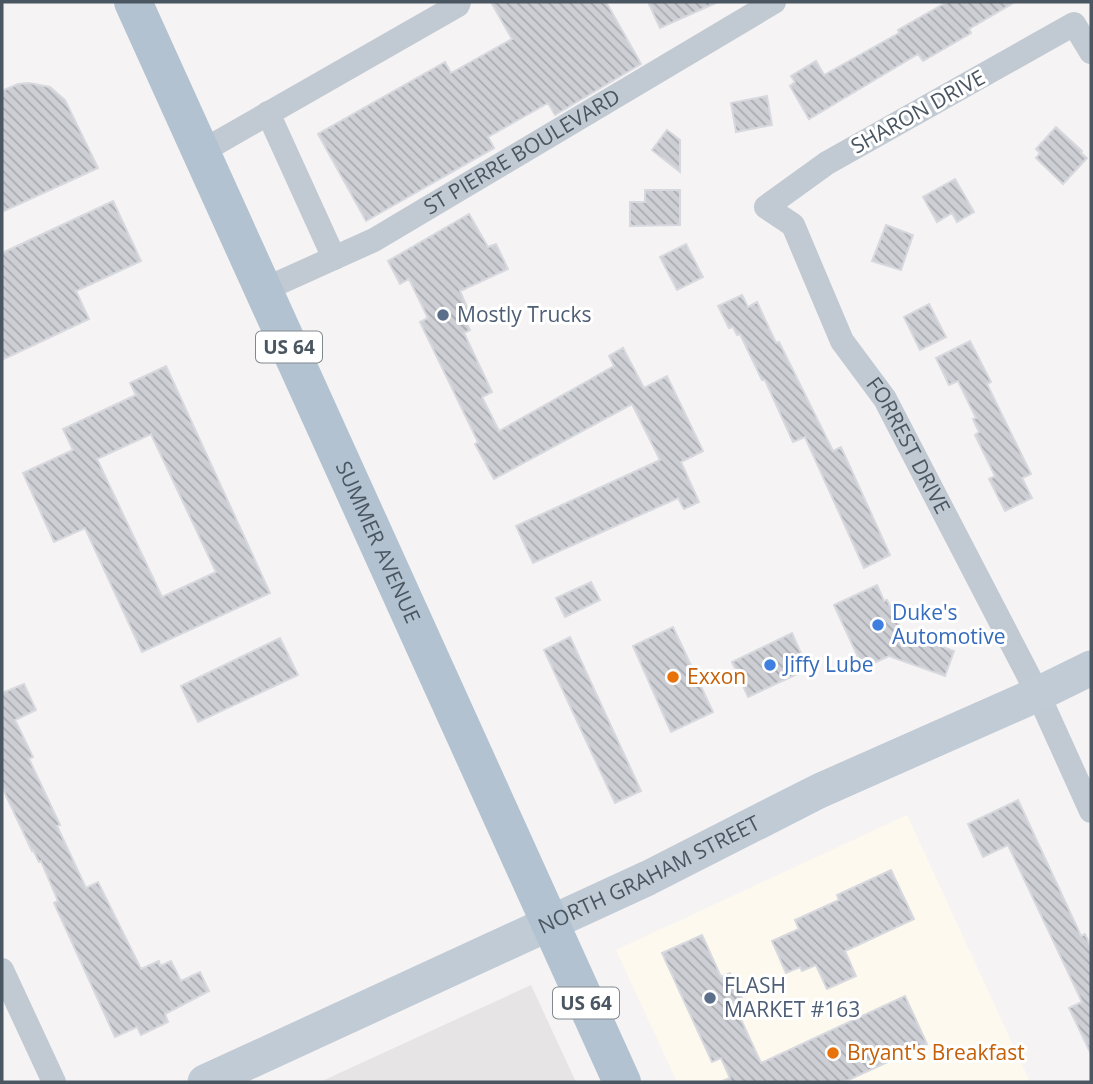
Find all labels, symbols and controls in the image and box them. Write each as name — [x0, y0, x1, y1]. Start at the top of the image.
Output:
street label: SHARON DRIVE — [846, 63, 990, 160]
street label: ST PIERRE BOULEVARD — [418, 82, 625, 220]
place label: Mostly Trucks — [457, 300, 591, 328]
marker: Mostly Trucks — [435, 307, 451, 323]
road number: US 64 — [256, 332, 322, 362]
street label: FORREST DRIVE — [860, 371, 957, 518]
street label: SUMMER AVENUE — [330, 456, 427, 627]
place label: Duke's Automotive — [892, 598, 1005, 650]
marker: Duke's Automotive — [870, 617, 886, 633]
place label: Jiffy Lube — [782, 650, 874, 678]
marker: Jiffy Lube — [762, 657, 778, 673]
place label: Exxon — [687, 662, 746, 690]
marker: Exxon — [665, 669, 681, 685]
street label: NORTH GRAHAM STREET — [533, 808, 765, 940]
place label: FLASH MARKET #163 — [724, 971, 860, 1023]
road number: US 64 — [553, 987, 619, 1018]
marker: FLASH MARKET #163 — [702, 990, 718, 1006]
place label: Bryant's Breakfast — [847, 1038, 1025, 1066]
marker: Bryant's Breakfast — [825, 1045, 841, 1061]

